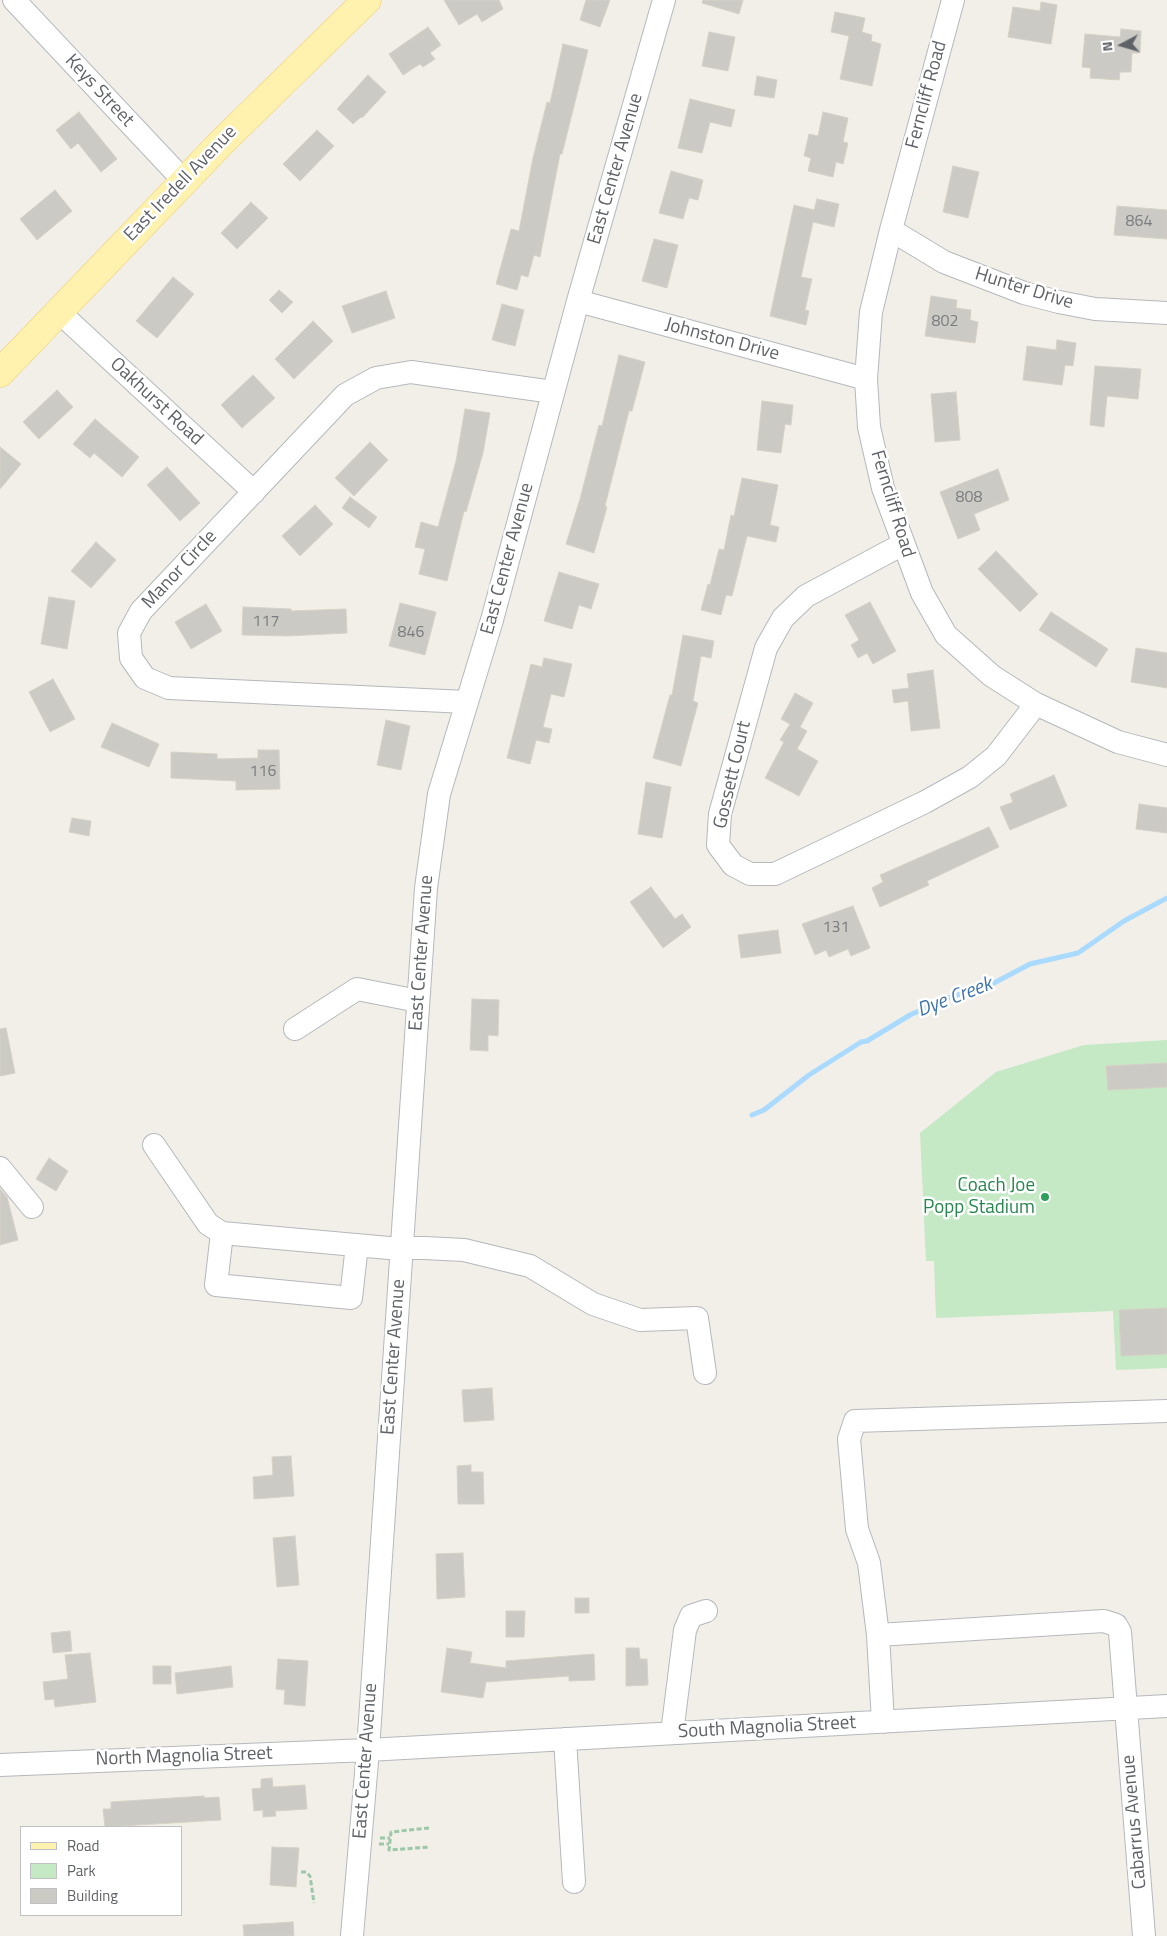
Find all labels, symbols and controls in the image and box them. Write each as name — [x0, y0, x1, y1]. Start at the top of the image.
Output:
north arrow — [1097, 20, 1147, 70]
street label: Ferncliff Road — [902, 39, 952, 151]
text: N — [1096, 41, 1118, 53]
street label: Keys Street — [60, 50, 138, 132]
street label: East Center Avenue — [584, 91, 648, 247]
street label: East Iredell Avenue — [120, 121, 242, 247]
house number: 864 — [1126, 212, 1152, 232]
street label: Hunter Drive — [972, 263, 1076, 315]
house number: 802 — [932, 312, 958, 332]
street label: Johnston Drive — [662, 314, 782, 366]
street label: Oakhurst Road — [105, 353, 207, 451]
street label: Ferncliff Road — [865, 448, 919, 560]
street label: East Center Avenue — [477, 481, 539, 637]
house number: 808 — [956, 488, 982, 508]
street label: Manor Circle — [138, 526, 222, 614]
house number: 117 — [253, 612, 279, 632]
house number: 846 — [398, 623, 424, 643]
street label: Gossett Court — [710, 719, 756, 831]
house number: 116 — [250, 762, 276, 782]
street label: East Center Avenue — [405, 874, 439, 1032]
house number: 131 — [823, 918, 849, 938]
water label: Dye Creek — [914, 973, 996, 1023]
place label: Coach Joe Popp Stadium — [923, 1175, 1035, 1219]
marker: Coach Joe Popp Stadium — [1039, 1191, 1051, 1203]
street label: East Center Avenue — [377, 1278, 411, 1436]
street label: East Center Avenue — [349, 1682, 383, 1840]
street label: South Magnolia Street — [677, 1712, 857, 1744]
street label: North Magnolia Street — [95, 1743, 273, 1771]
street label: Cabarrus Avenue — [1118, 1754, 1152, 1890]
legend — [20, 1826, 182, 1916]
text: Road — [67, 1834, 99, 1857]
text: Park — [67, 1859, 96, 1882]
text: Building — [67, 1884, 118, 1907]

